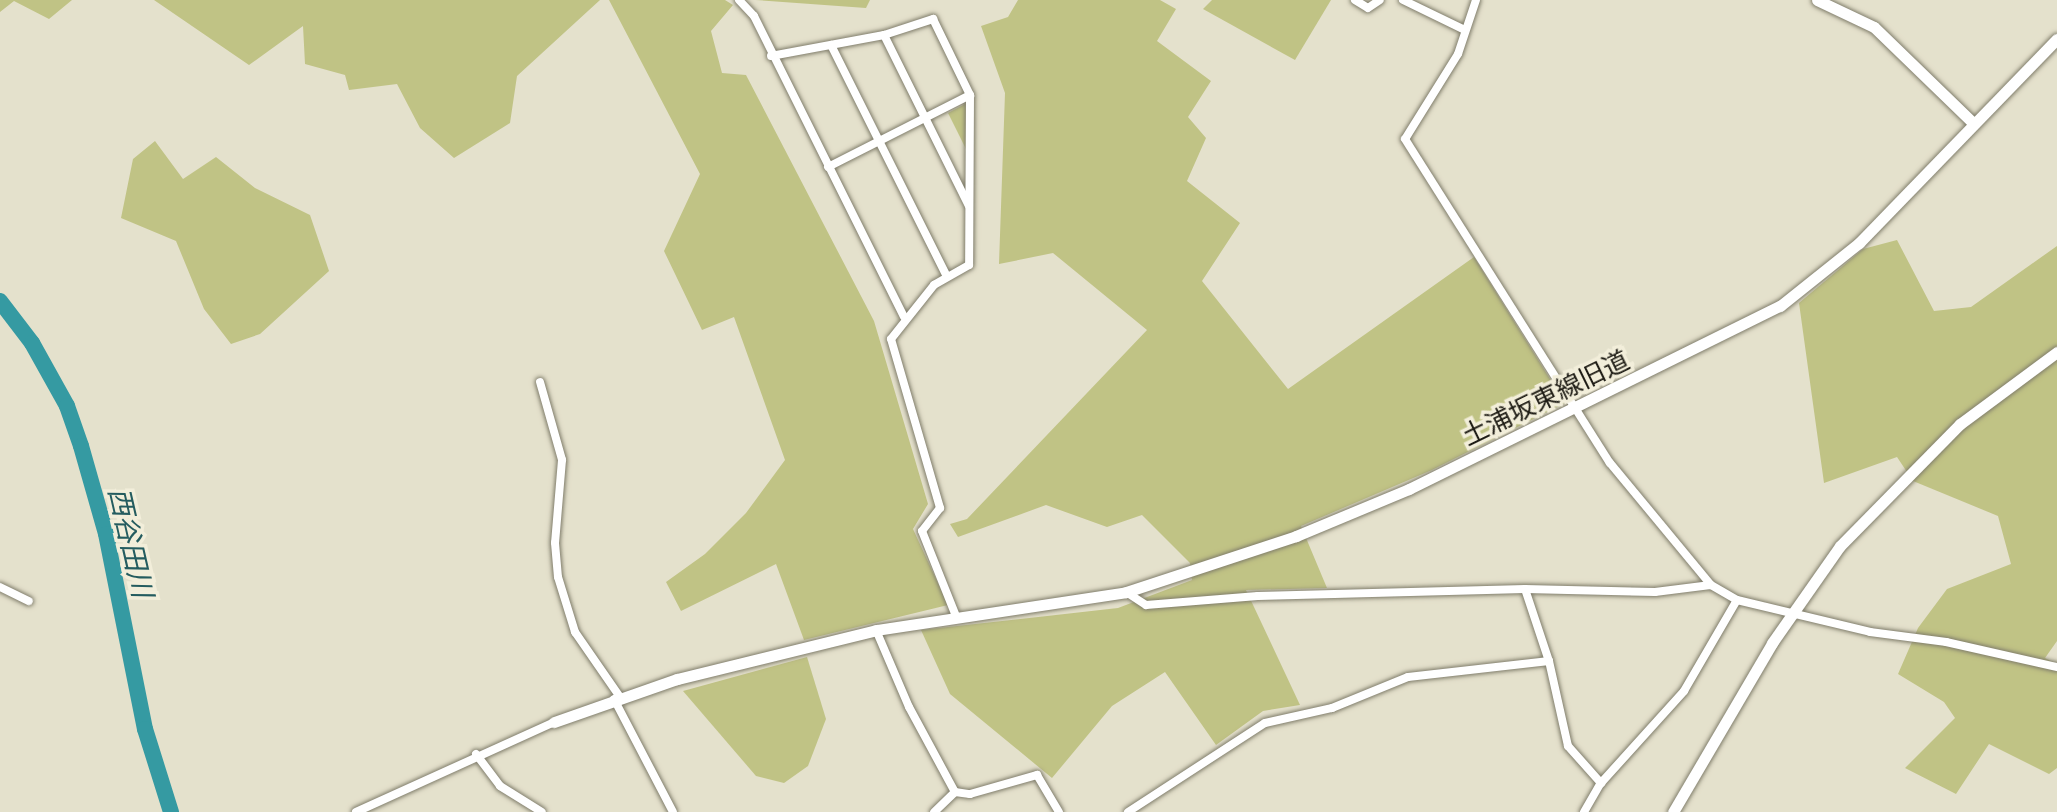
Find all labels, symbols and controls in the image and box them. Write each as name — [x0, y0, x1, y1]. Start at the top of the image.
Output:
street label: 土浦坂東線旧道 — [1456, 343, 1634, 451]
water label: 西谷田川 — [103, 484, 161, 600]

